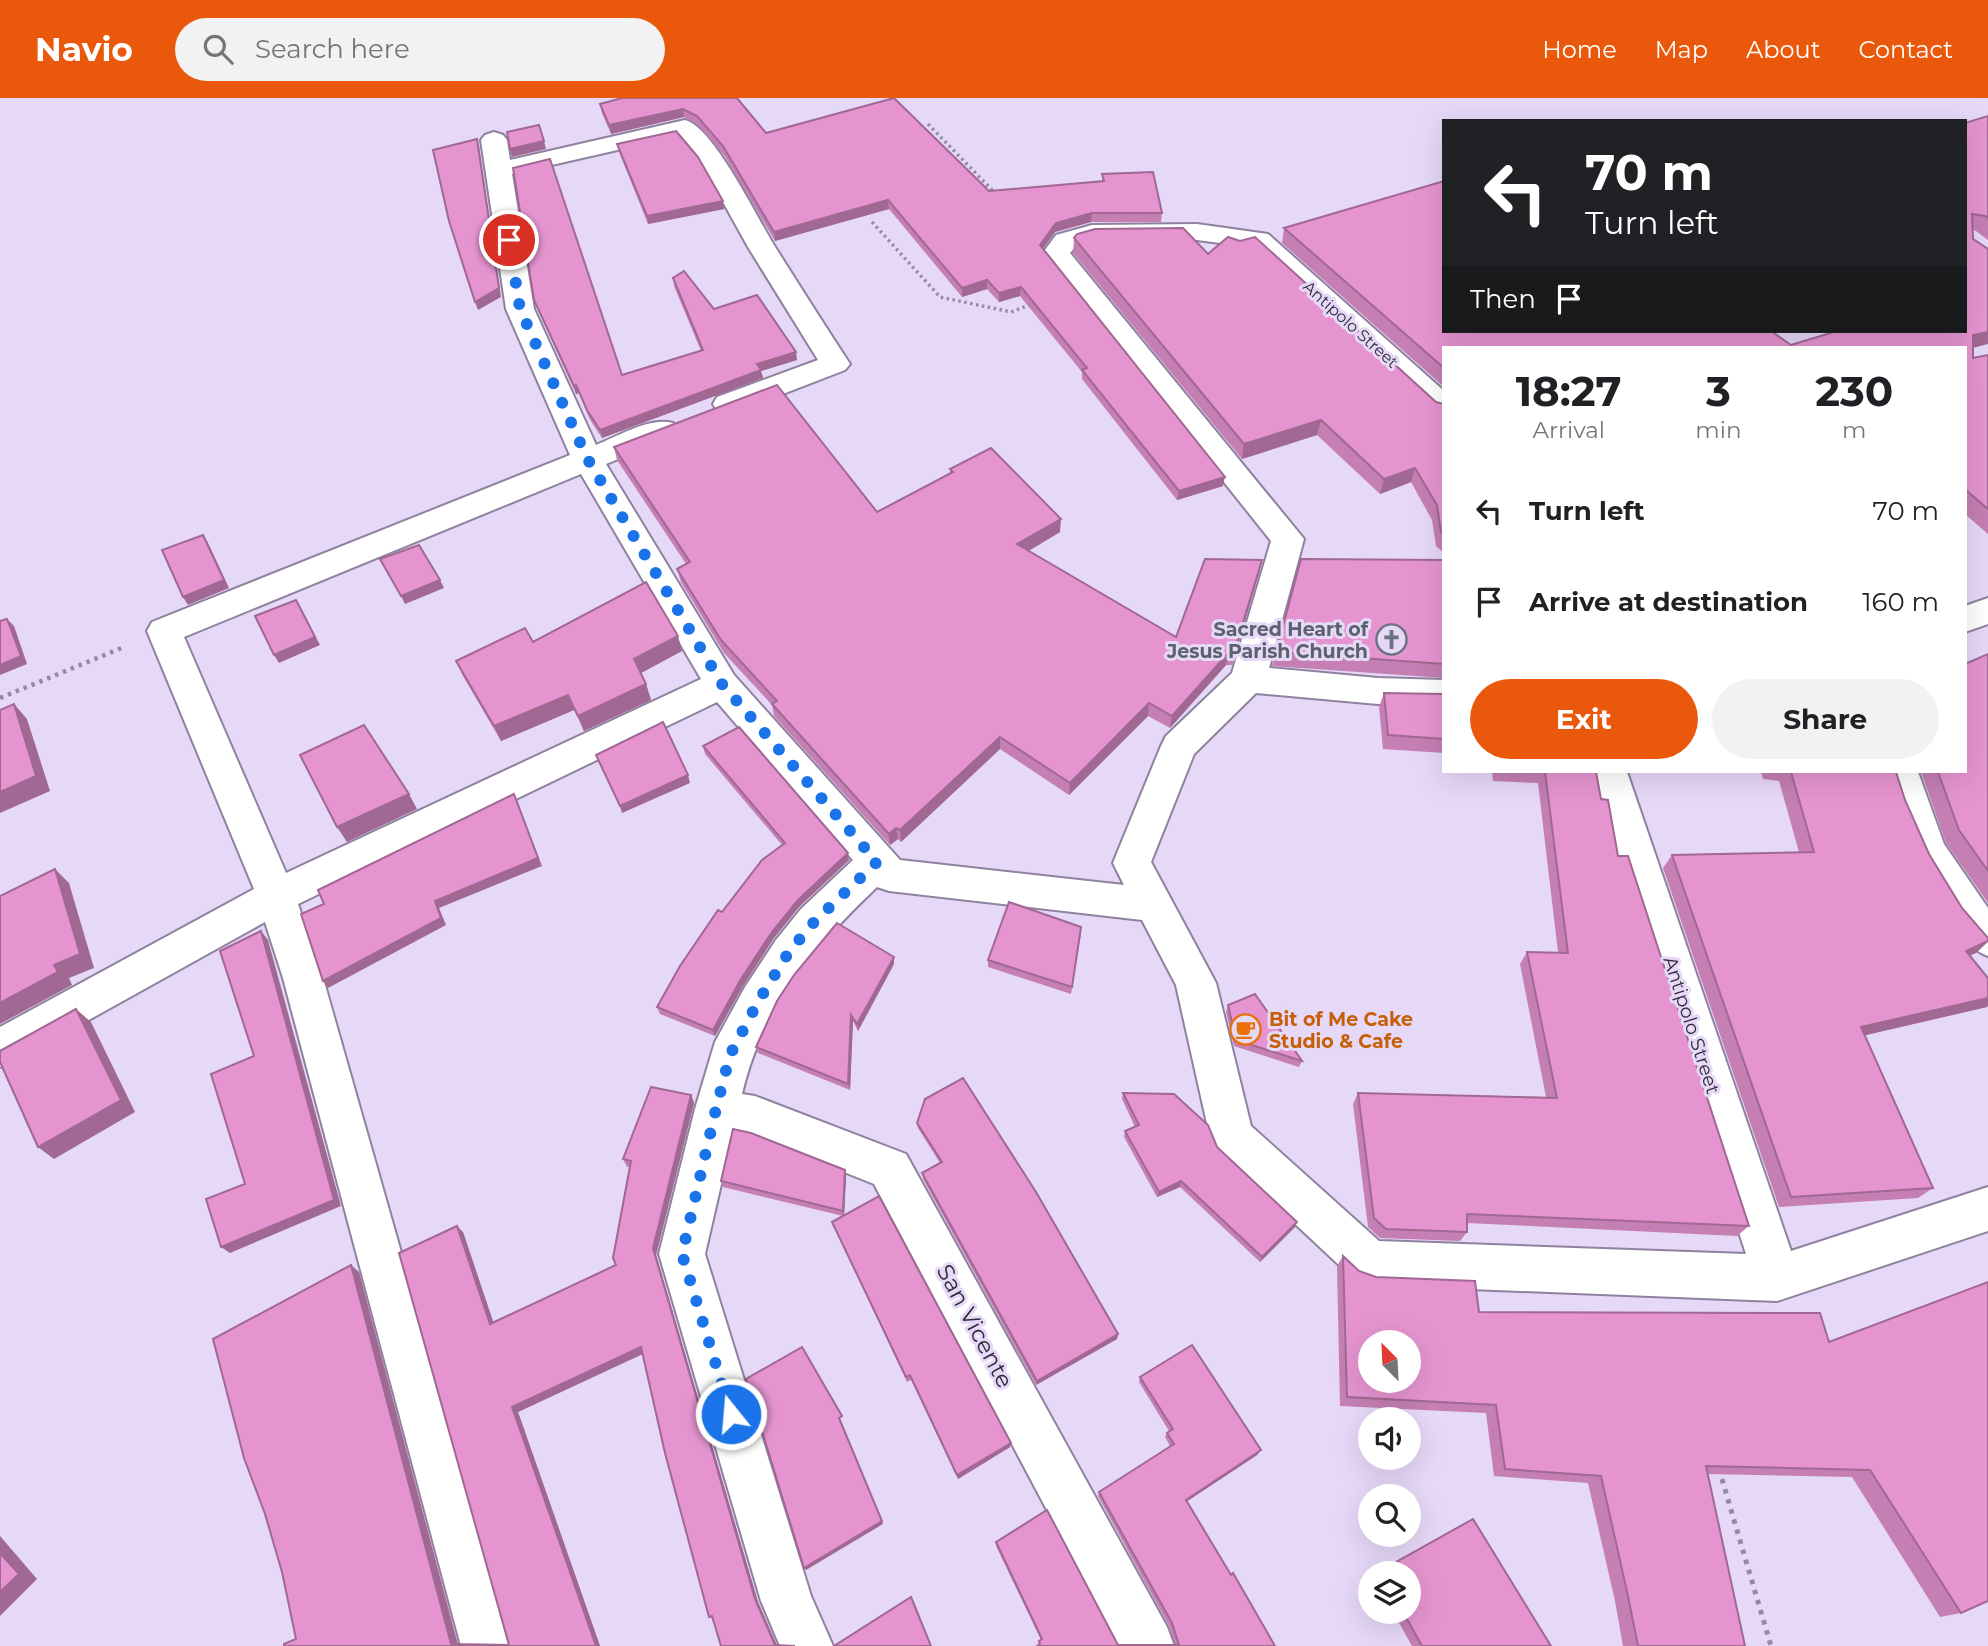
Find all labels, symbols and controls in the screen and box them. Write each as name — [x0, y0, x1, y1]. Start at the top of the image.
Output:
search box — [175, 18, 665, 81]
text: Navio — [35, 29, 133, 69]
icon: search — [199, 30, 237, 68]
text: Search here — [255, 33, 410, 65]
text: Home — [1542, 35, 1617, 64]
text: Map — [1655, 35, 1708, 64]
text: About — [1746, 35, 1820, 64]
text: Contact — [1858, 35, 1953, 64]
text: 70 m — [1585, 143, 1713, 202]
icon: left — [1470, 147, 1561, 238]
text: Turn left — [1585, 203, 1719, 242]
pin — [479, 210, 539, 270]
icon: arrive — [490, 221, 528, 259]
street label: Antipolo Street — [1299, 277, 1402, 372]
icon: arrive — [1550, 280, 1588, 318]
text: Then — [1470, 283, 1536, 315]
text: 18:27 — [1516, 365, 1622, 417]
text: 3 — [1706, 365, 1731, 417]
text: 230 — [1815, 365, 1893, 417]
text: Arrival — [1532, 416, 1605, 444]
text: min — [1695, 416, 1741, 444]
text: m — [1842, 416, 1866, 444]
icon: left — [1470, 492, 1508, 530]
text: Turn left — [1529, 495, 1645, 527]
text: 70 m — [1873, 495, 1939, 527]
icon: arrive — [1470, 583, 1508, 621]
text: Arrive at destination — [1529, 586, 1808, 618]
text: 160 m — [1862, 586, 1939, 618]
place label: Sacred Heart of Jesus Parish Church — [1166, 618, 1369, 663]
church icon: Sacred Heart of Jesus Parish Church — [1374, 623, 1408, 657]
button: Exit — [1470, 679, 1698, 759]
button: Share — [1712, 679, 1939, 759]
street label: Antipolo Street — [1658, 953, 1725, 1097]
place label: Bit of Me Cake Studio & Cafe — [1269, 1008, 1413, 1053]
cafe icon: Bit of Me Cake Studio & Cafe — [1229, 1013, 1263, 1047]
street label: San Vicente — [931, 1259, 1019, 1393]
north arrow — [1358, 1330, 1421, 1393]
map controls — [1358, 1330, 1421, 1624]
position arrow — [694, 1377, 768, 1451]
button: sound — [1358, 1407, 1421, 1470]
button: search — [1358, 1484, 1421, 1547]
button: layers — [1358, 1561, 1421, 1624]

